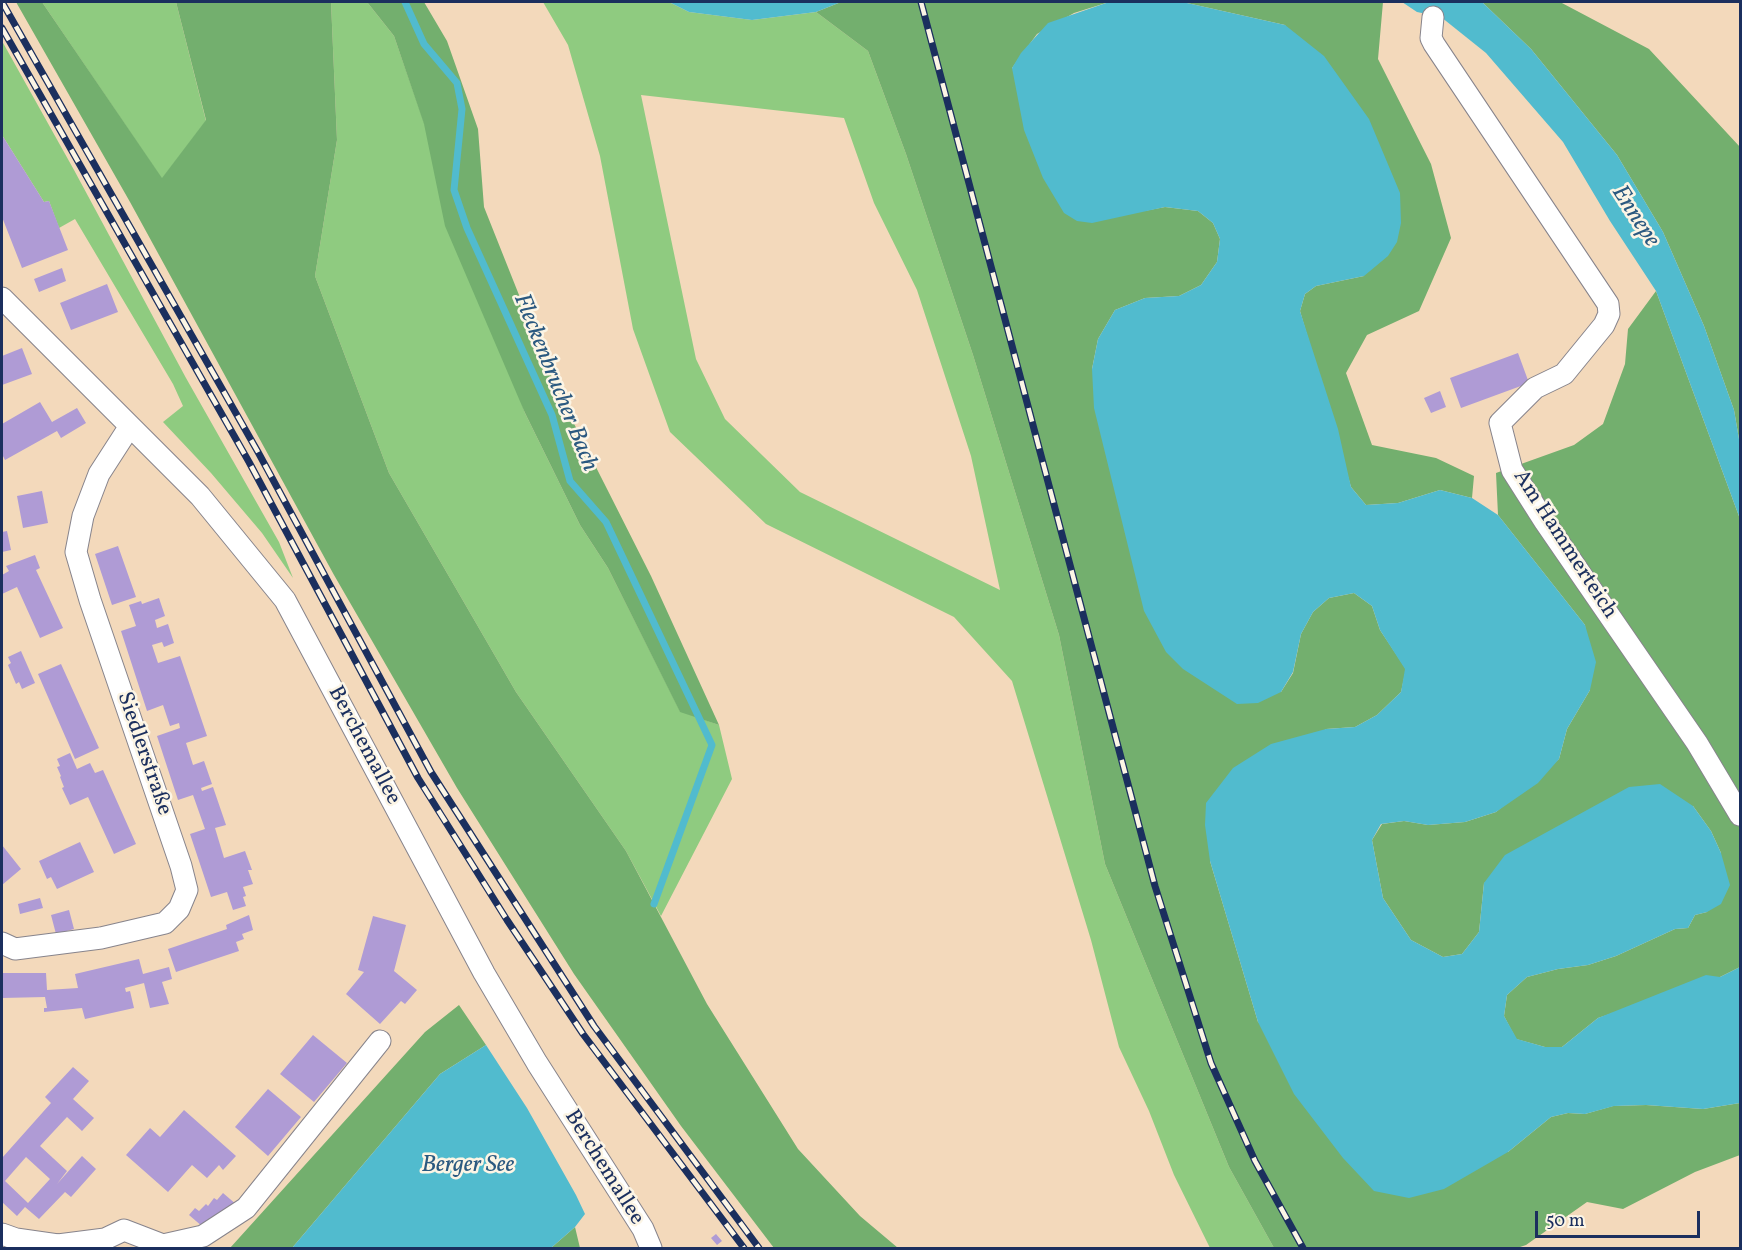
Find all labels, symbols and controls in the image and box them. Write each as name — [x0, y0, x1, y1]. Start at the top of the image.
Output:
water label: Ennepe — [1604, 181, 1664, 253]
water label: Fleckenbrucher Bach — [505, 290, 603, 476]
street label: Am Hammerteich — [1506, 466, 1622, 624]
street label: Berchemallee — [321, 682, 405, 810]
street label: Siedlerstraße — [110, 689, 176, 819]
street label: Berchemallee — [557, 1106, 649, 1230]
water label: Berger See — [422, 1153, 514, 1181]
scale bar — [1538, 1199, 1703, 1237]
text: 50 m — [1546, 1209, 1585, 1234]

